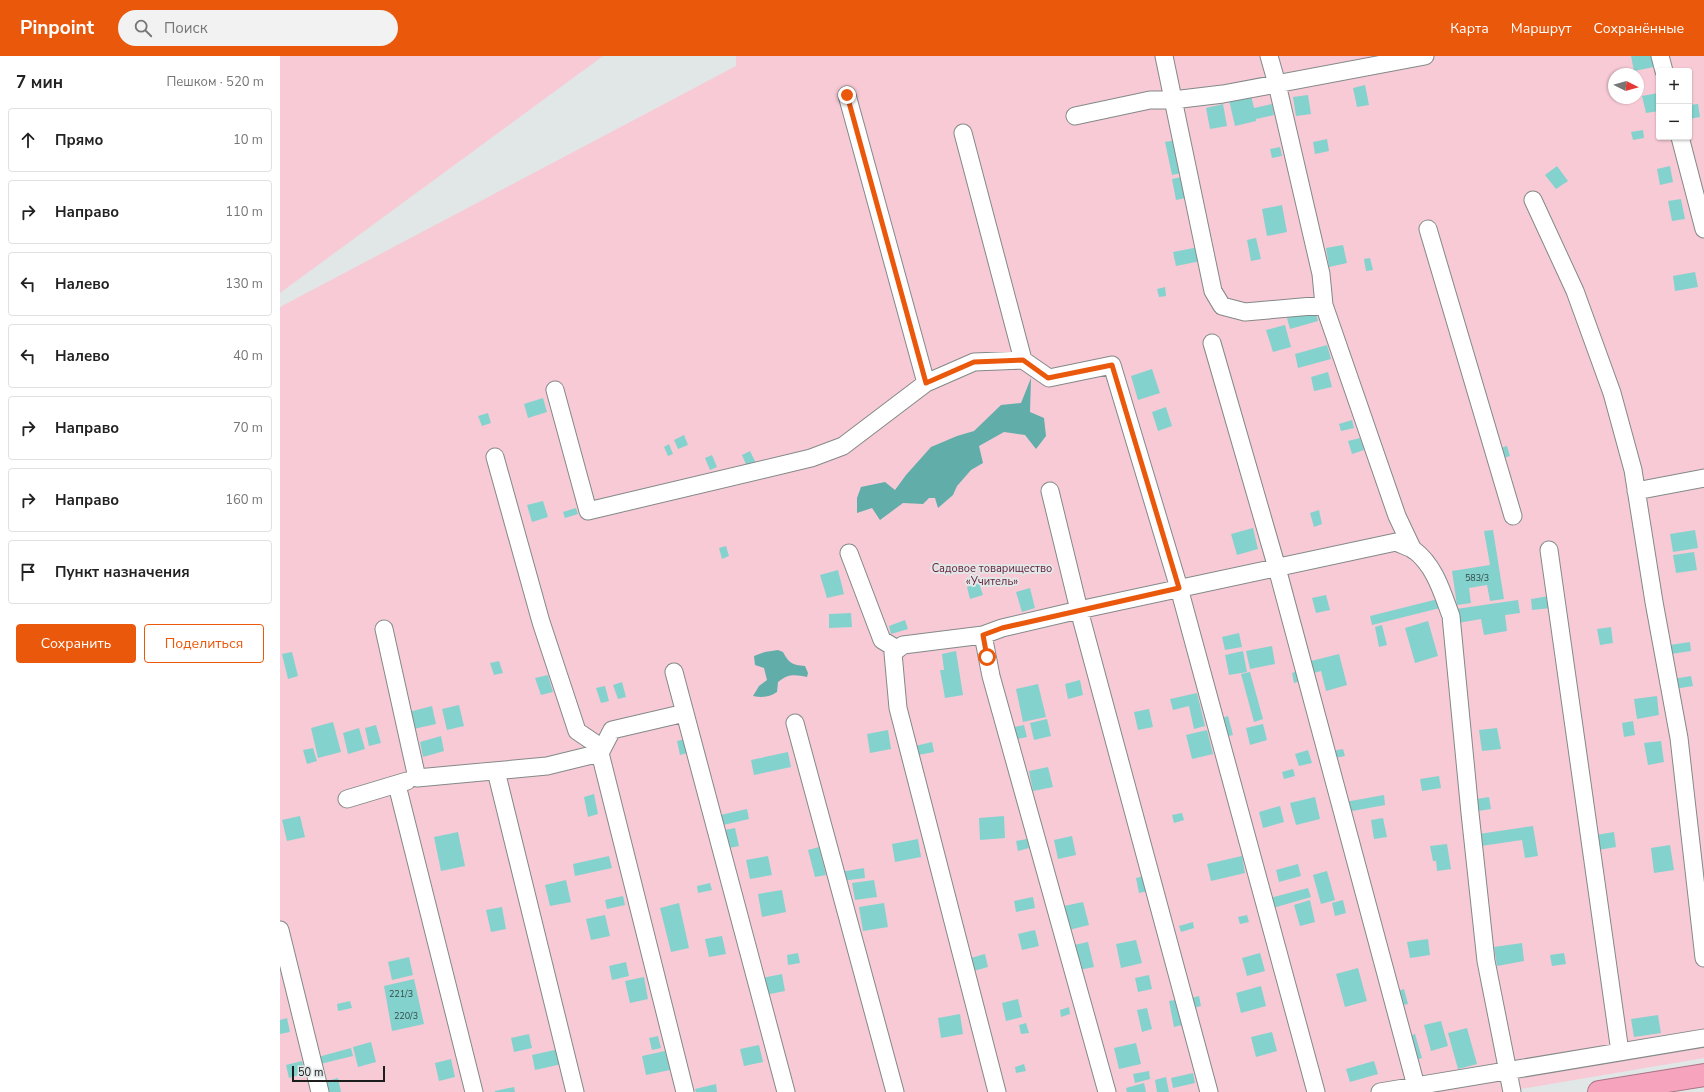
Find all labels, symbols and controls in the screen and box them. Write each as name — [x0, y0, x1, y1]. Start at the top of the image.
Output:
search box — [118, 10, 398, 46]
text: Pinpoint — [20, 15, 94, 41]
icon: search — [132, 17, 154, 39]
text: Поиск — [164, 18, 208, 38]
text: Карта — [1450, 19, 1489, 38]
text: Маршрут — [1511, 19, 1572, 38]
text: Сохранённые — [1594, 19, 1684, 38]
north arrow — [1608, 68, 1644, 104]
map controls — [1656, 68, 1692, 140]
button: + — [1656, 68, 1692, 104]
text: 7 мин — [16, 71, 63, 94]
text: Пешком · 520 m — [166, 73, 264, 91]
route end — [838, 86, 856, 104]
button: − — [1656, 104, 1692, 140]
icon: ahead — [17, 129, 39, 151]
text: Прямо — [55, 130, 103, 150]
text: 10 m — [233, 131, 263, 149]
icon: right — [17, 201, 39, 223]
text: Направо — [55, 202, 119, 222]
text: 110 m — [225, 203, 263, 221]
icon: left — [17, 273, 39, 295]
text: Налево — [55, 274, 110, 294]
text: 130 m — [225, 275, 263, 293]
icon: left — [17, 345, 39, 367]
text: Налево — [55, 346, 110, 366]
text: 40 m — [233, 347, 263, 365]
icon: right — [17, 417, 39, 439]
text: Направо — [55, 418, 119, 438]
text: 70 m — [233, 419, 263, 437]
icon: right — [17, 489, 39, 511]
text: Направо — [55, 490, 119, 510]
text: 160 m — [225, 491, 263, 509]
icon: arrive — [17, 561, 39, 583]
park label: Садовое товарищество «Учитель» — [932, 561, 1052, 589]
text: Пункт назначения — [55, 562, 190, 582]
house number: 583/3 — [1465, 572, 1489, 584]
button: Сохранить — [16, 624, 136, 663]
button: Поделиться — [144, 624, 264, 663]
route start — [978, 648, 996, 666]
house number: 221/3 — [389, 988, 413, 1000]
house number: 220/3 — [394, 1010, 418, 1022]
scale bar — [292, 1064, 385, 1083]
text: 50 m — [298, 1065, 323, 1080]

